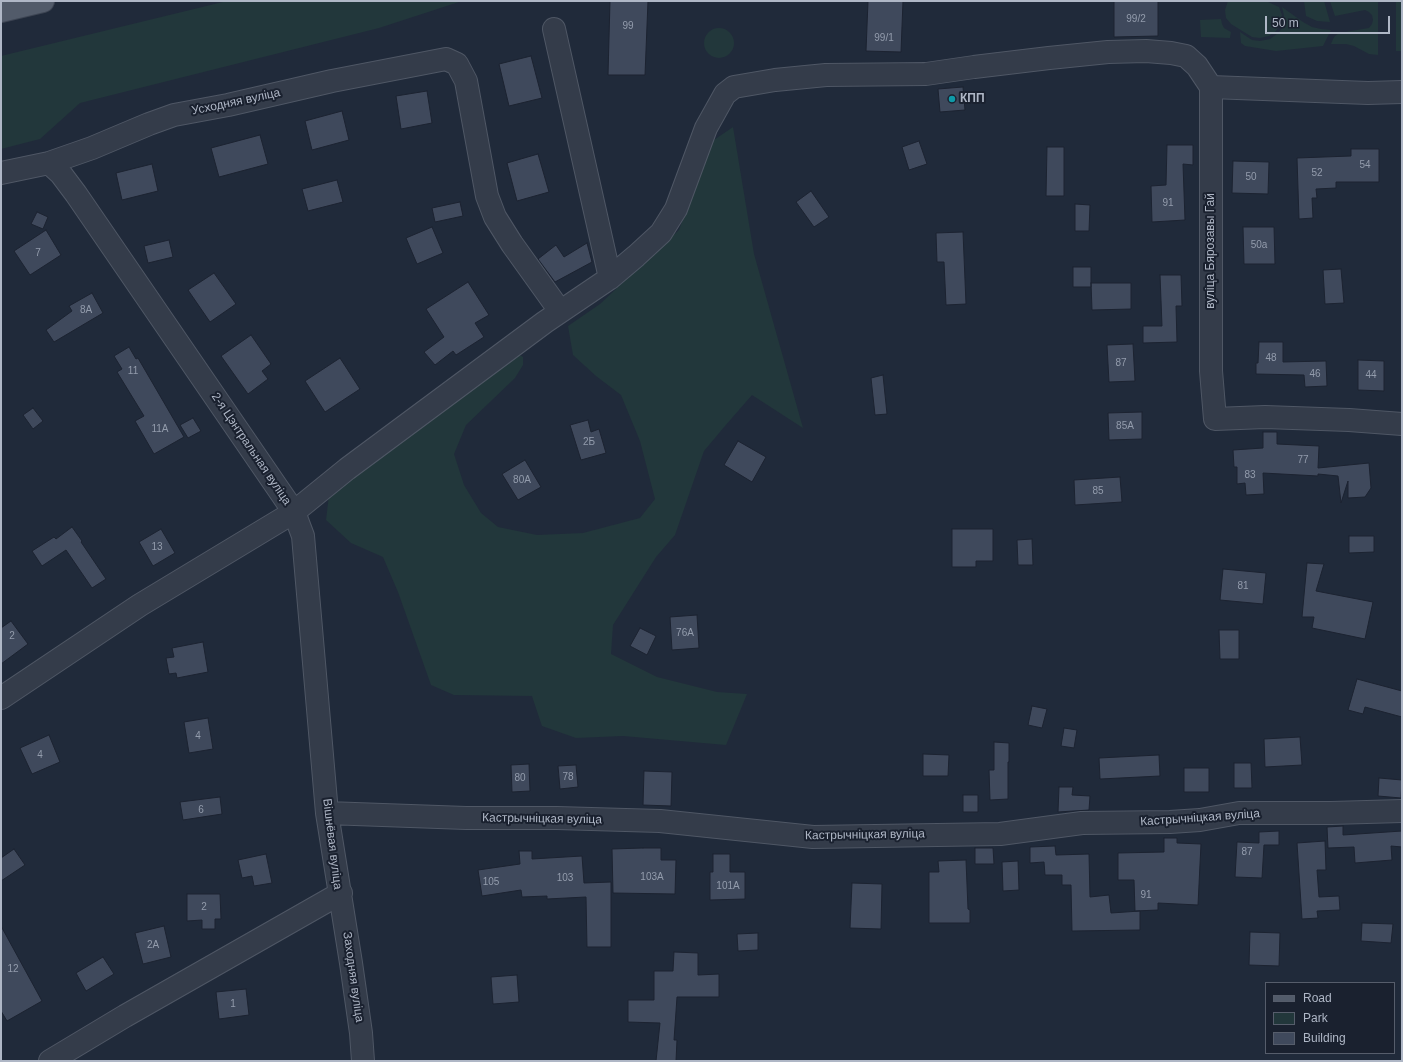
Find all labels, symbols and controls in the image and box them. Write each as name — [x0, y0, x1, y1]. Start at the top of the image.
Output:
scale bar — [1267, 8, 1392, 34]
house number: 99/2 — [1126, 13, 1146, 25]
text: 50 m — [1272, 16, 1299, 30]
house number: 99 — [622, 20, 634, 32]
house number: 99/1 — [874, 32, 894, 44]
street label: Усходняя вуліца — [190, 86, 282, 118]
place label: КПП — [960, 92, 985, 106]
marker: КПП — [947, 94, 957, 104]
house number: 54 — [1359, 159, 1371, 171]
house number: 52 — [1311, 167, 1323, 179]
house number: 50 — [1245, 171, 1257, 183]
street label: вуліца Бярозавы Гай — [1204, 193, 1218, 309]
house number: 91 — [1162, 197, 1174, 209]
house number: 50а — [1251, 239, 1267, 251]
house number: 7 — [35, 247, 41, 259]
house number: 8А — [80, 304, 92, 316]
house number: 48 — [1265, 352, 1277, 364]
house number: 87 — [1115, 357, 1127, 369]
house number: 11 — [128, 365, 138, 377]
house number: 46 — [1309, 368, 1321, 380]
house number: 44 — [1365, 369, 1377, 381]
street label: 2-я Цэнтральная вуліца — [208, 390, 294, 508]
house number: 85А — [1116, 420, 1134, 432]
house number: 11А — [151, 423, 169, 435]
house number: 2Б — [583, 436, 595, 448]
house number: 77 — [1297, 454, 1309, 466]
house number: 83 — [1244, 469, 1256, 481]
house number: 80А — [513, 474, 531, 486]
house number: 85 — [1092, 485, 1104, 497]
house number: 13 — [151, 541, 163, 553]
house number: 81 — [1237, 580, 1249, 592]
house number: 76А — [676, 627, 694, 639]
house number: 2 — [9, 630, 15, 642]
house number: 4 — [195, 730, 201, 742]
house number: 4 — [37, 749, 43, 761]
house number: 78 — [562, 771, 574, 783]
house number: 80 — [514, 772, 526, 784]
street label: Вішнёвая вуліца — [319, 798, 345, 890]
house number: 6 — [198, 804, 204, 816]
street label: Кастрычніцкая вуліца — [1140, 807, 1260, 829]
street label: Кастрычніцкая вуліца — [482, 811, 602, 827]
street label: Кастрычніцкая вуліца — [805, 827, 925, 843]
house number: 87 — [1241, 846, 1253, 858]
house number: 103А — [640, 871, 664, 883]
house number: 103 — [557, 872, 573, 884]
house number: 105 — [483, 876, 499, 888]
house number: 101А — [716, 880, 740, 892]
house number: 91 — [1140, 889, 1152, 901]
house number: 2 — [201, 901, 207, 913]
street label: Заходняя вуліца — [340, 931, 366, 1023]
house number: 2А — [147, 939, 159, 951]
house number: 12 — [7, 963, 19, 975]
legend — [1265, 982, 1395, 1054]
text: Road — [1303, 991, 1332, 1005]
house number: 1 — [230, 998, 236, 1010]
text: Park — [1303, 1011, 1328, 1025]
text: Building — [1303, 1031, 1346, 1045]

